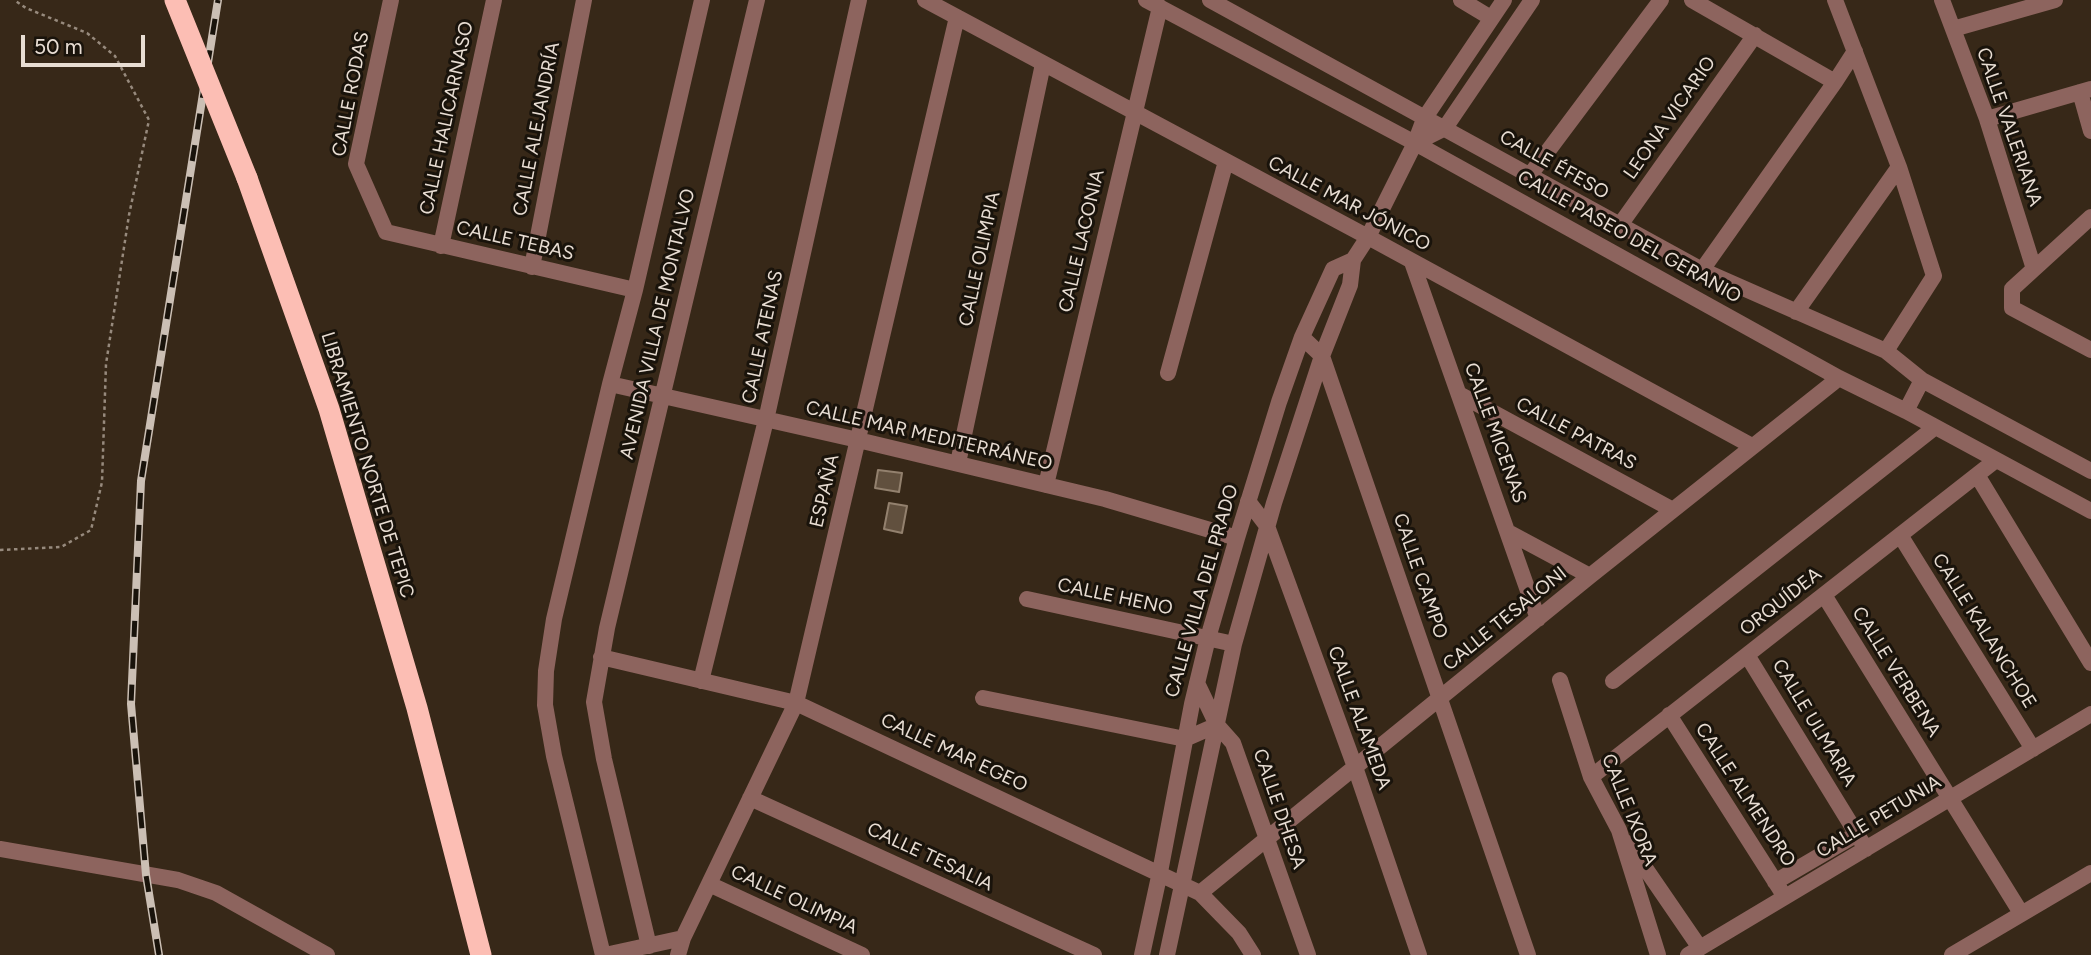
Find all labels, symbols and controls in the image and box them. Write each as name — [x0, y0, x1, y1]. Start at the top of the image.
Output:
street label: CALLE HALICARNASO — [415, 19, 479, 217]
scale bar — [24, 21, 149, 65]
street label: CALLE RODAS — [328, 30, 374, 158]
text: 50 m — [34, 34, 83, 59]
street label: CALLE ALEJANDRÍA — [509, 40, 565, 218]
street label: CALLE VALERIANA — [1971, 45, 2047, 209]
street label: LEONA VICARIO — [1619, 52, 1721, 184]
street label: CALLE ÉFESO — [1495, 126, 1613, 204]
street label: CALLE MAR JÓNICO — [1264, 152, 1434, 256]
street label: CALLE PASEO DEL GERANIO — [1513, 166, 1745, 308]
street label: CALLE LACONIA — [1054, 167, 1110, 315]
street label: AVENIDA VILLA DE MONTALVO — [616, 187, 700, 461]
street label: CALLE OLIMPIA — [955, 190, 1005, 328]
street label: CALLE TEBAS — [454, 216, 576, 266]
street label: CALLE ATENAS — [738, 268, 788, 406]
street label: LIBRAMIENTO NORTE DE TEPIC — [316, 329, 418, 601]
street label: CALLE MICENAS — [1459, 360, 1531, 506]
street label: CALLE PATRAS — [1512, 393, 1640, 475]
street label: CALLE MAR MEDITERRÁNEO — [803, 397, 1055, 475]
street label: ESPAÑA — [806, 452, 844, 530]
street label: CALLE VILLA DEL PRADO — [1161, 482, 1243, 700]
street label: CALLE CAMPO — [1388, 511, 1452, 641]
street label: CALLE KALANCHOE — [1927, 549, 2041, 713]
street label: CALLE TESALONI — [1439, 562, 1571, 676]
street label: ORQUÍDEA — [1736, 563, 1826, 641]
street label: CALLE HENO — [1055, 574, 1175, 620]
street label: CALLE VERBENA — [1847, 603, 1945, 741]
street label: CALLE ALAMEDA — [1322, 643, 1396, 793]
street label: CALLE ULMARIA — [1767, 655, 1861, 791]
street label: CALLE MAR EGEO — [877, 709, 1031, 797]
street label: CALLE ALMENDRO — [1690, 719, 1800, 871]
street label: CALLE DHESA — [1248, 746, 1310, 872]
street label: CALLE IXORA — [1596, 751, 1662, 869]
street label: CALLE PETUNIA — [1813, 771, 1945, 863]
street label: CALLE TESALIA — [863, 818, 997, 896]
street label: CALLE OLIMPIA — [727, 861, 861, 939]

